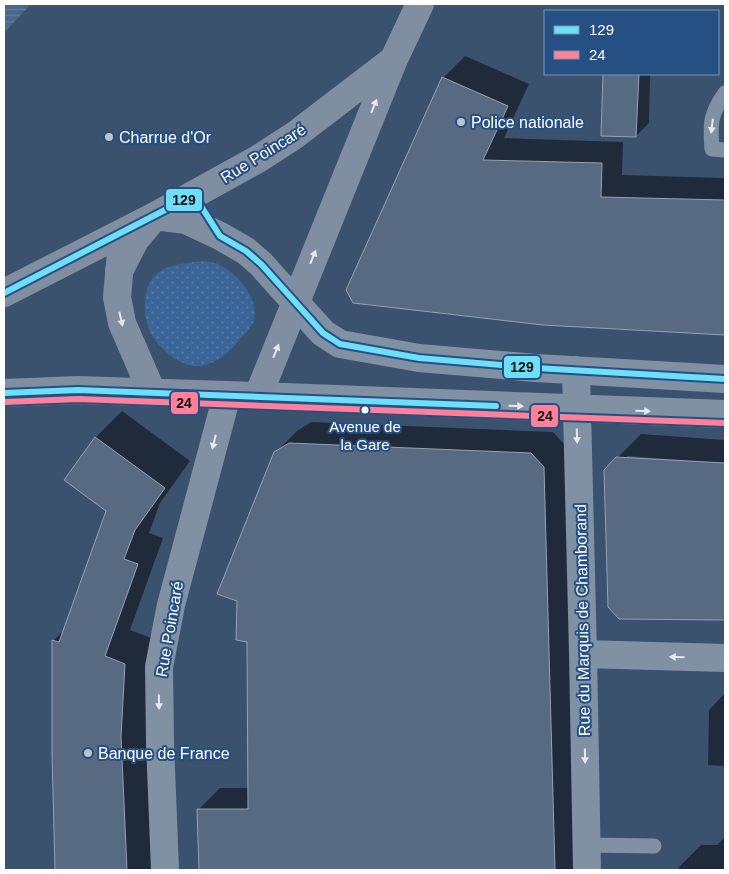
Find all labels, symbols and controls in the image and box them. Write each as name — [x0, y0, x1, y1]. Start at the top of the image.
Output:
legend — [544, 10, 719, 75]
text: 129 — [589, 21, 614, 38]
text: 24 — [589, 46, 606, 63]
one-way arrow — [371, 99, 379, 113]
place label: Police nationale — [471, 114, 584, 131]
marker: Police nationale — [455, 116, 467, 128]
one-way arrow — [708, 118, 716, 134]
street label: Rue Poincaré — [218, 120, 309, 186]
place label: Charrue d'Or — [119, 129, 212, 146]
marker: Charrue d'Or — [103, 131, 115, 143]
line badge: 129 — [165, 188, 203, 212]
text: 129 — [172, 192, 196, 208]
one-way arrow — [309, 249, 317, 264]
one-way arrow — [118, 311, 126, 327]
one-way arrow — [272, 344, 280, 358]
line badge: 129 — [503, 355, 541, 379]
text: 129 — [510, 359, 534, 375]
line badge: 24 — [170, 391, 199, 415]
text: 24 — [176, 395, 192, 411]
one-way arrow — [508, 403, 524, 411]
line badge: 24 — [530, 404, 559, 428]
marker: Avenue de la Gare — [360, 405, 370, 415]
one-way arrow — [635, 407, 651, 415]
text: 24 — [537, 408, 553, 424]
place label: Avenue de la Gare — [329, 418, 401, 453]
one-way arrow — [574, 429, 582, 445]
one-way arrow — [210, 434, 218, 449]
street label: Rue du Marquis de Chamborand — [572, 504, 593, 736]
street label: Rue Poincaré — [153, 580, 186, 678]
one-way arrow — [668, 652, 684, 660]
one-way arrow — [156, 695, 164, 711]
place label: Banque de France — [98, 745, 230, 762]
marker: Banque de France — [82, 747, 94, 759]
one-way arrow — [581, 749, 589, 765]

